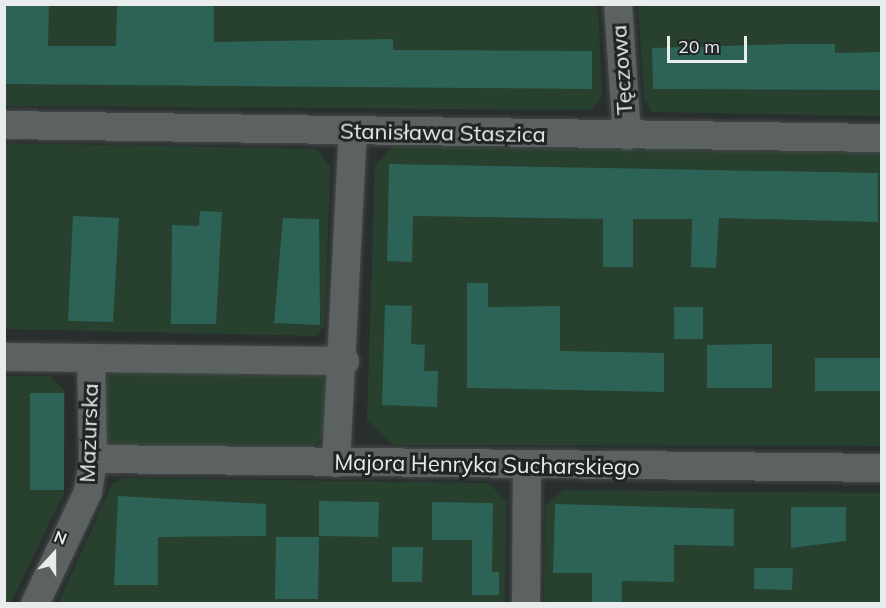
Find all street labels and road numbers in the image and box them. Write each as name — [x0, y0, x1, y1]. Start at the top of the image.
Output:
street label: Tęczowa — [606, 24, 638, 116]
street label: Stanisława Staszica — [340, 118, 546, 148]
street label: Mazurska — [74, 383, 104, 483]
street label: Majora Henryka Sucharskiego — [334, 449, 640, 481]

